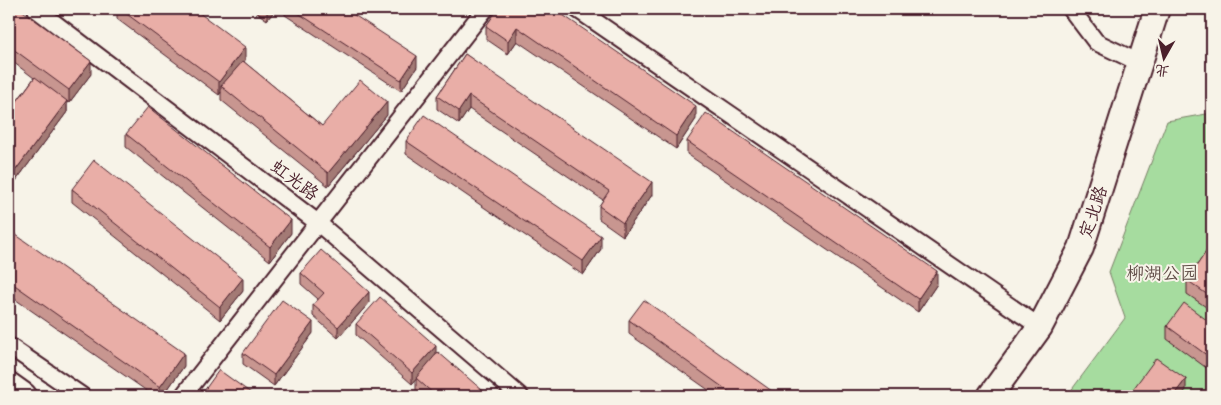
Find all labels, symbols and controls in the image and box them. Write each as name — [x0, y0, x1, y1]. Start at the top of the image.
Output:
north arrow — [1138, 32, 1188, 82]
text: 北 — [1154, 61, 1170, 80]
street label: 虹光路 — [267, 156, 323, 205]
street label: 定北路 — [1075, 183, 1112, 241]
park label: 柳湖公园 — [1126, 263, 1198, 284]

